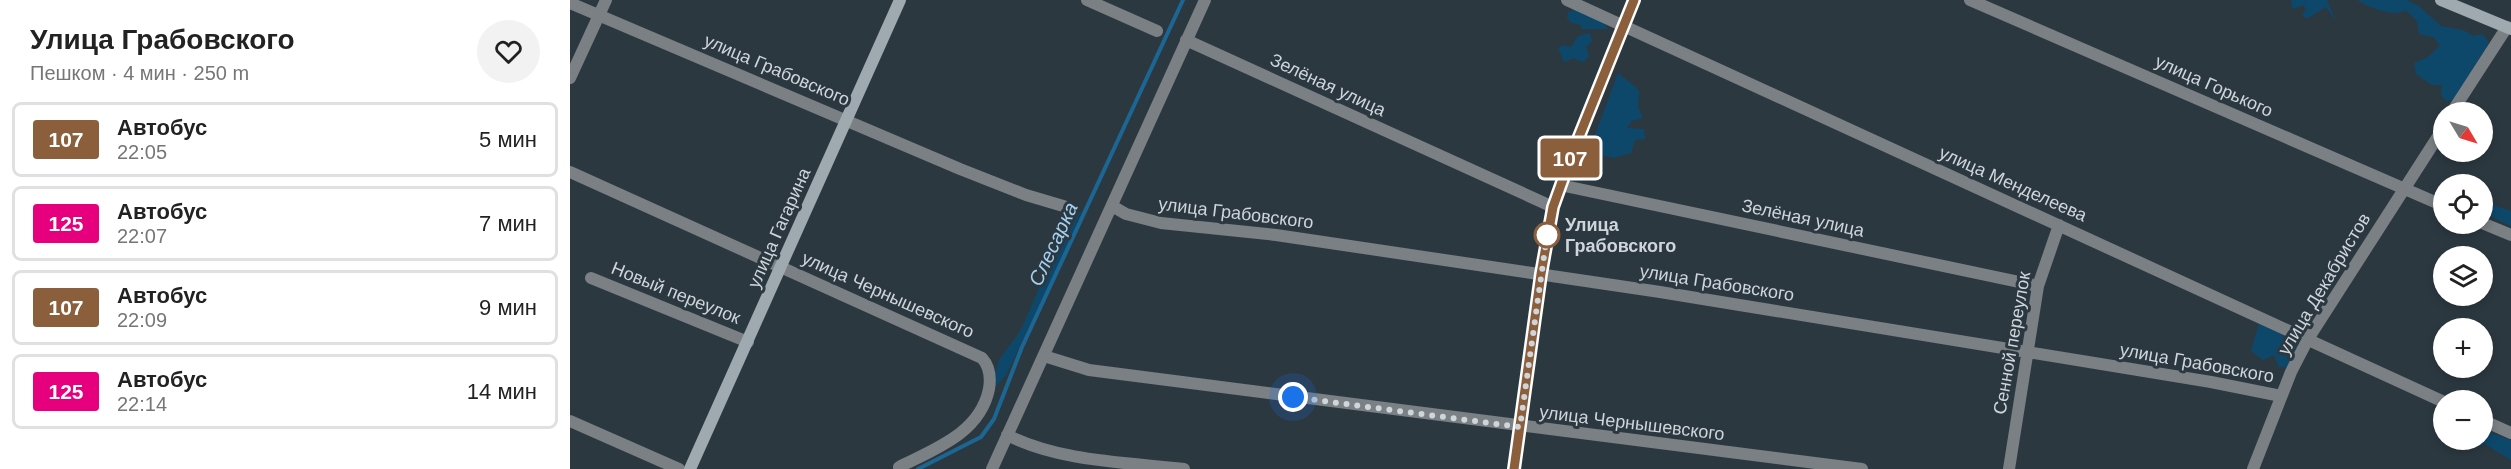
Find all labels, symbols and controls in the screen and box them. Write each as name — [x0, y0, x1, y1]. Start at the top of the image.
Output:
button: heart — [477, 20, 540, 83]
text: Улица Грабовского — [30, 24, 295, 55]
street label: улица Грабовского — [701, 30, 853, 110]
street label: Зелёная улица — [1267, 50, 1390, 121]
street label: улица Горького — [2152, 51, 2276, 121]
text: Пешком · 4 мин · 250 m — [30, 62, 249, 84]
north arrow — [2433, 102, 2493, 162]
map controls — [2433, 102, 2493, 450]
text: Автобус — [117, 115, 207, 140]
text: 5 мин — [479, 127, 537, 152]
text: 107 — [48, 128, 84, 151]
line badge: 107 — [1536, 138, 1604, 178]
text: 22:05 — [117, 141, 167, 163]
street label: улица Менделеева — [1936, 142, 2091, 226]
text: 107 — [1552, 147, 1588, 170]
street label: улица Гагарина — [744, 164, 815, 291]
button: locate — [2433, 174, 2493, 234]
street label: улица Грабовского — [1157, 194, 1315, 232]
street label: Зелёная улица — [1740, 195, 1867, 241]
text: Автобус — [117, 199, 207, 224]
water label: Слесарка — [1024, 199, 1082, 289]
street label: улица Декабристов — [2274, 209, 2374, 359]
text: 7 мин — [479, 211, 537, 236]
text: 125 — [48, 212, 84, 235]
place label: Улица Грабовского — [1565, 215, 1676, 256]
marker: Улица Грабовского — [1534, 222, 1560, 248]
text: 22:07 — [117, 225, 167, 247]
button: layers — [2433, 246, 2493, 306]
street label: улица Чернышевского — [799, 248, 977, 342]
street label: Новый переулок — [609, 258, 744, 328]
street label: улица Грабовского — [1638, 261, 1796, 305]
street label: Сенной переулок — [1990, 270, 2034, 416]
text: Автобус — [117, 283, 207, 308]
text: 9 мин — [479, 295, 537, 320]
text: 107 — [48, 296, 84, 319]
text: 22:09 — [117, 309, 167, 331]
button: + — [2433, 318, 2493, 378]
street label: улица Грабовского — [2118, 340, 2276, 386]
text: Автобус — [117, 367, 207, 392]
text: 14 мин — [467, 379, 537, 404]
text: 125 — [48, 380, 84, 403]
your location — [1278, 382, 1308, 412]
button: − — [2433, 390, 2493, 450]
text: 22:14 — [117, 393, 167, 415]
street label: улица Чернышевского — [1538, 402, 1726, 444]

